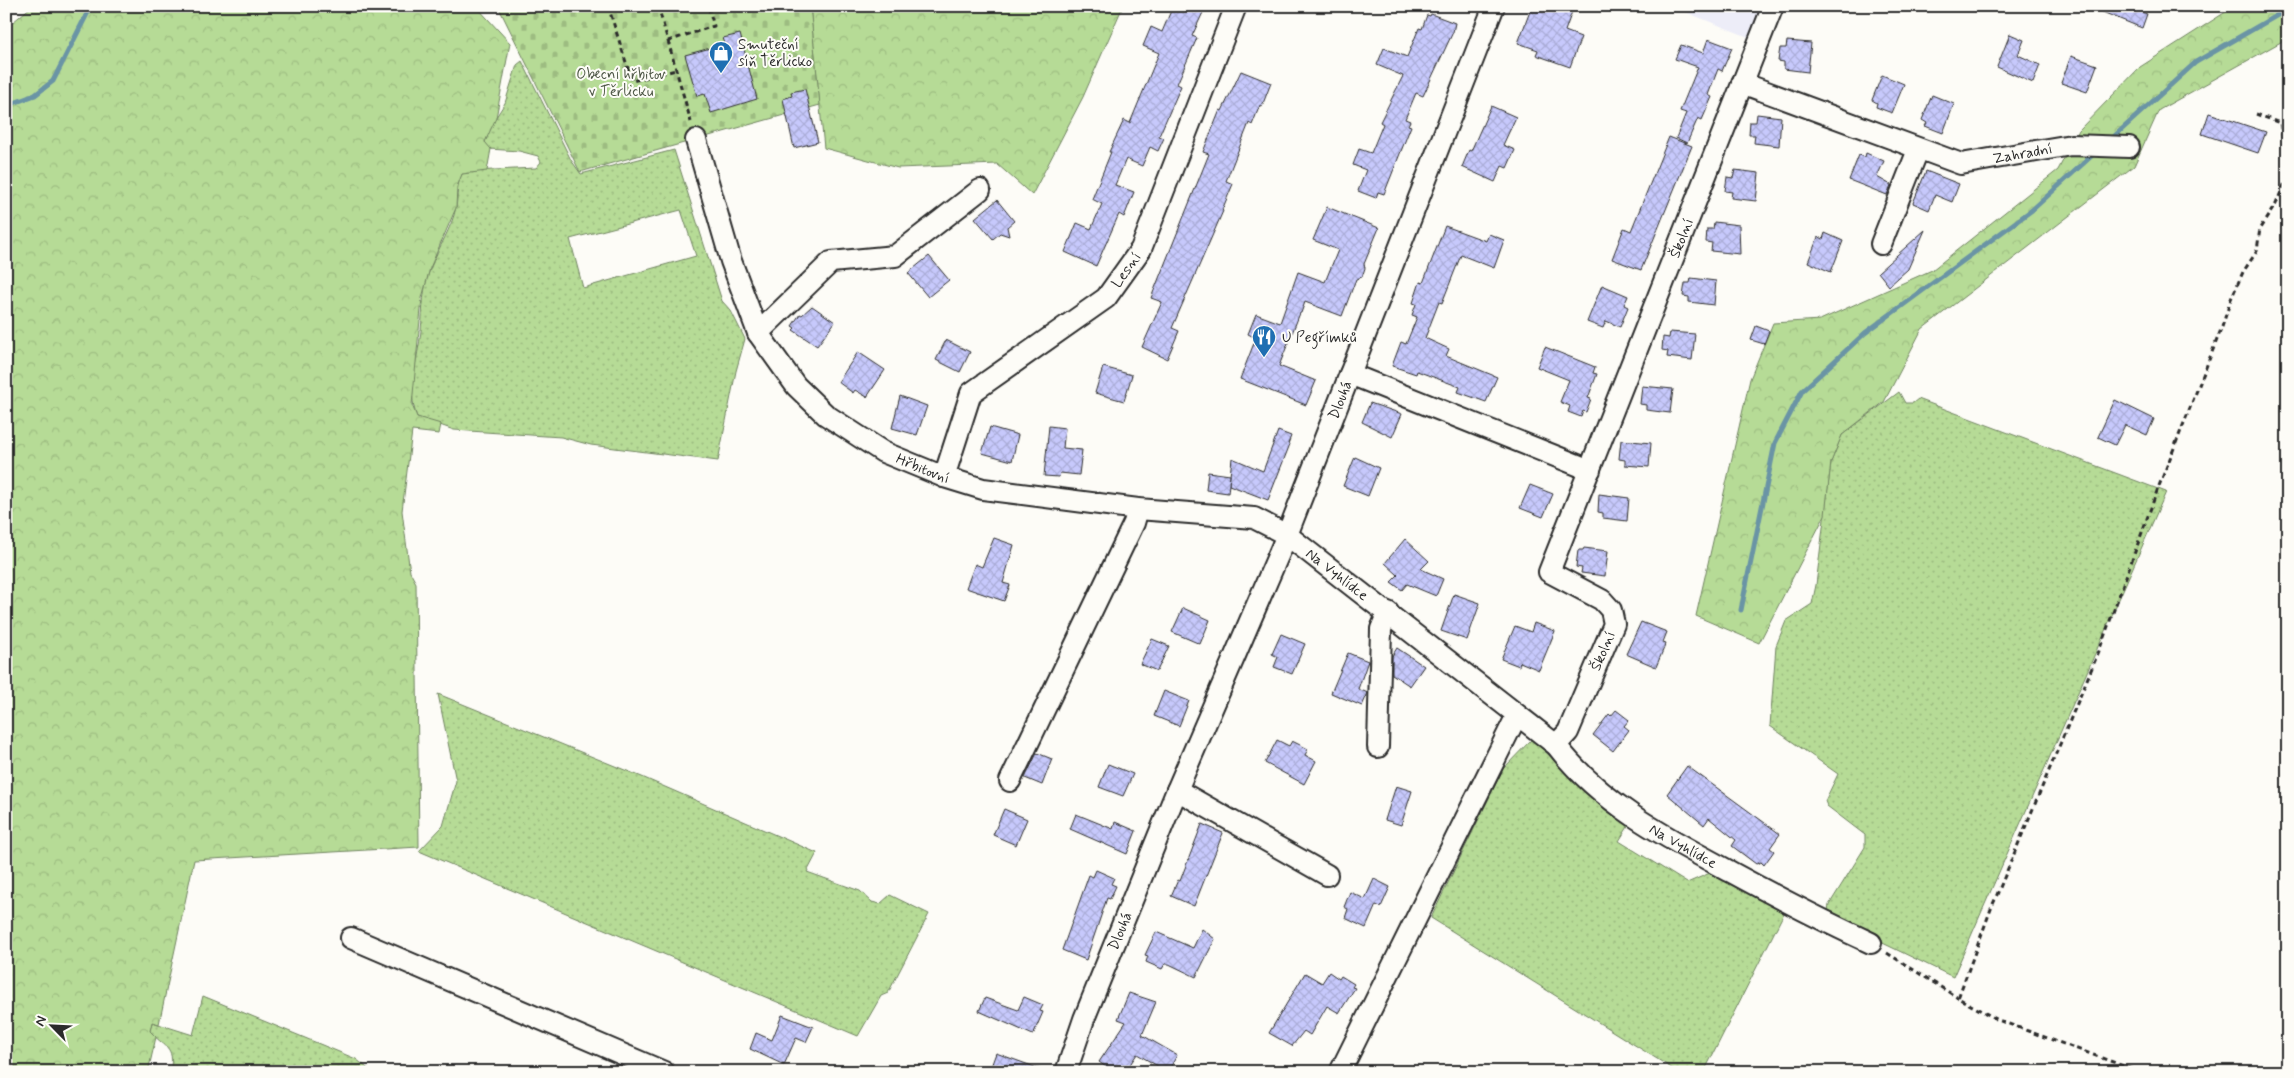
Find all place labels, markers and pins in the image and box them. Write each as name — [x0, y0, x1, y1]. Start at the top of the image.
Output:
place label: Smuteční síň Těrlicko — [738, 35, 812, 72]
shop icon: Smuteční síň Těrlicko — [708, 40, 734, 74]
restaurant icon: U Pegřímků — [1251, 324, 1277, 358]
place label: U Pegřímků — [1282, 328, 1357, 349]

